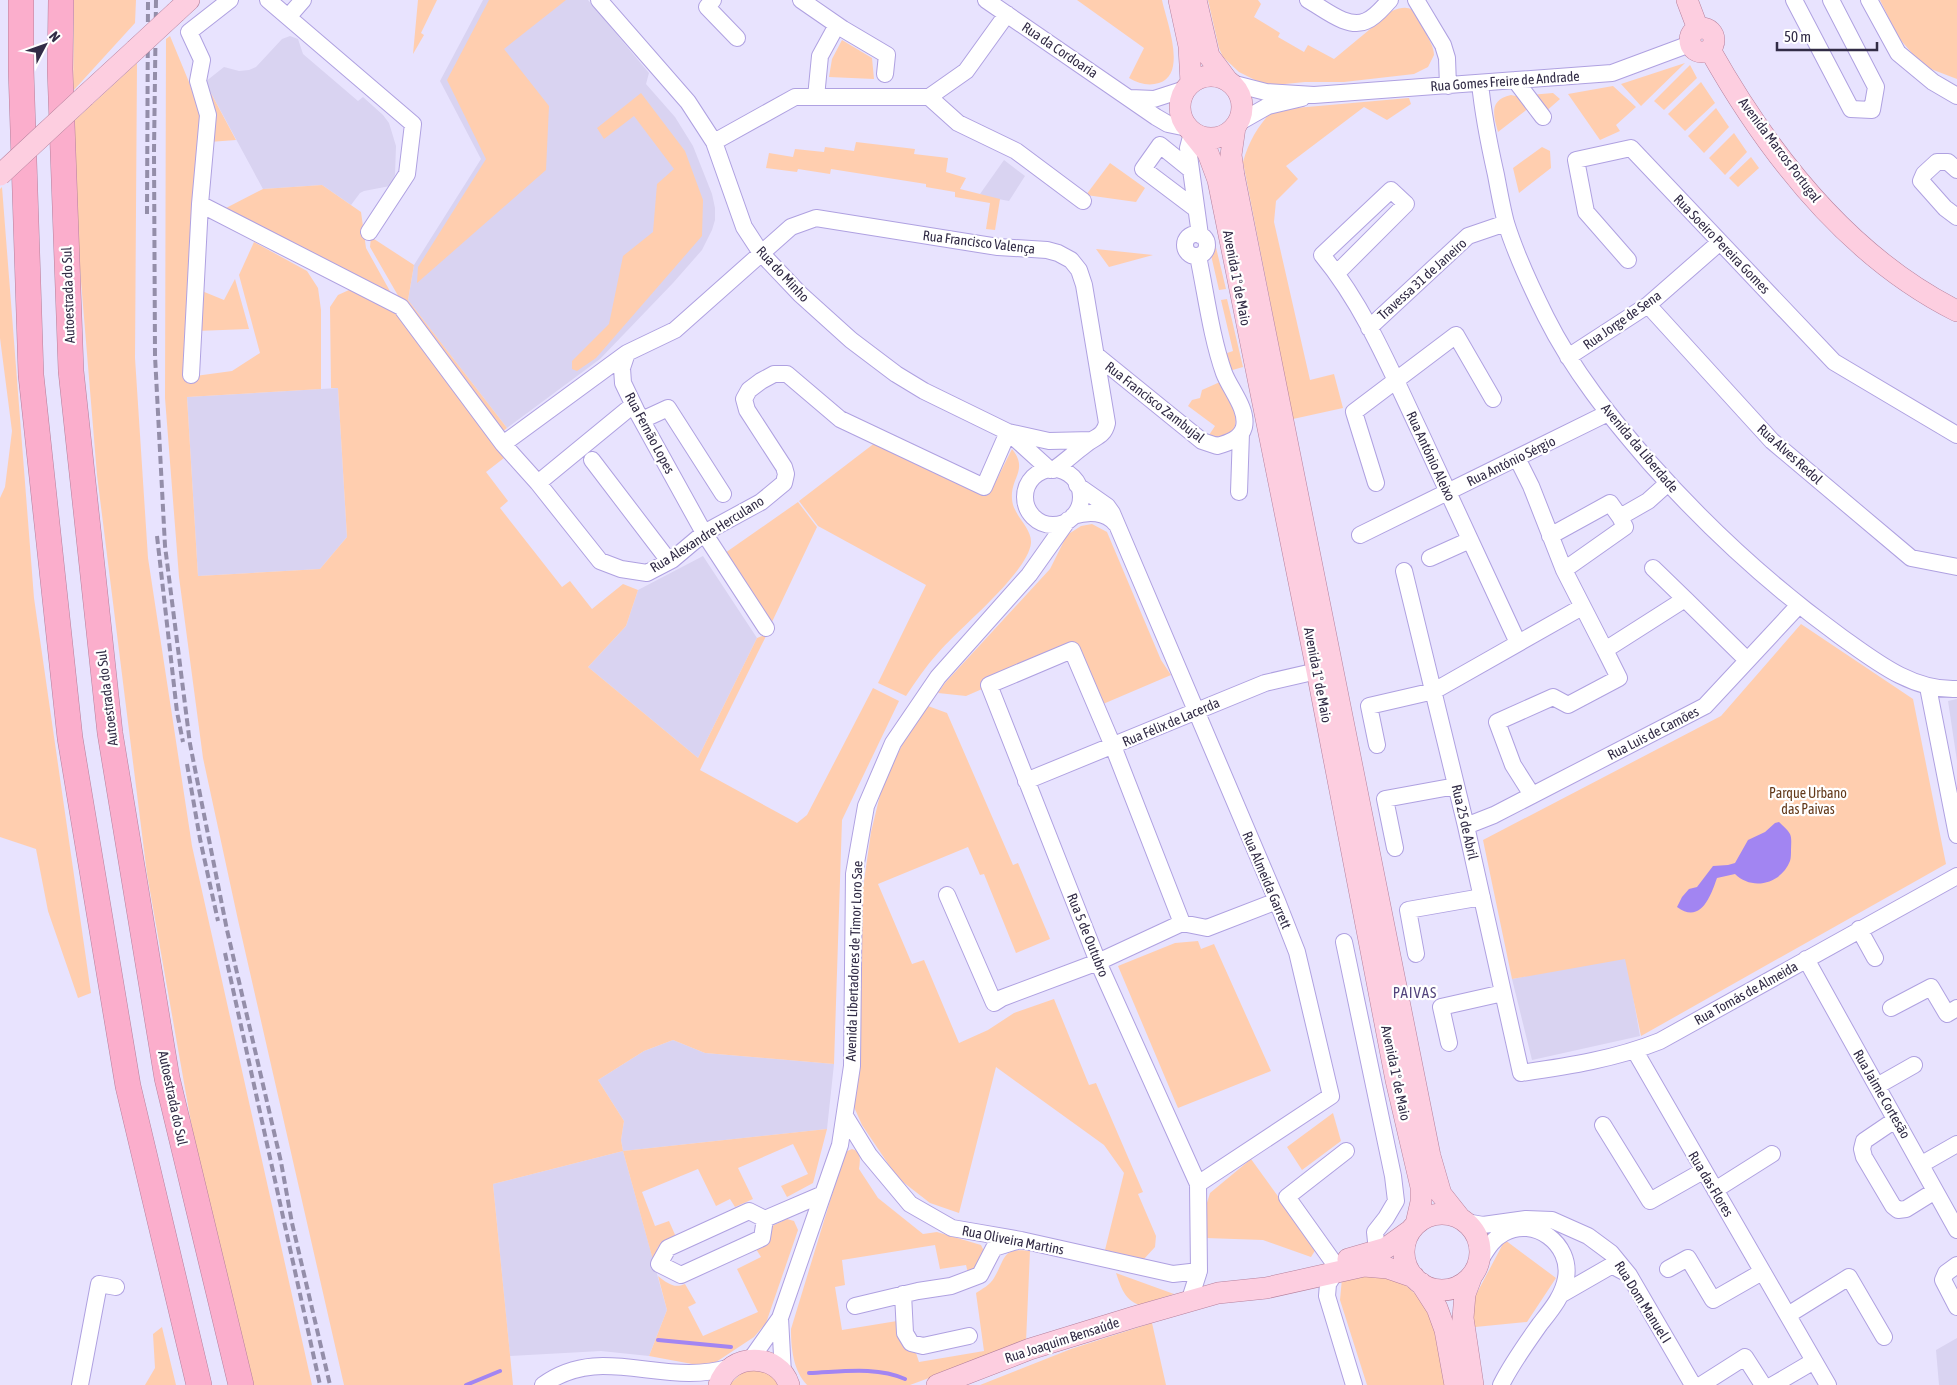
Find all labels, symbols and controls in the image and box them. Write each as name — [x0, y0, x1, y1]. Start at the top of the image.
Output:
street label: Rua da Cordoaria — [1019, 19, 1101, 81]
north arrow — [20, 20, 70, 70]
scale bar — [1777, 20, 1877, 52]
text: N — [46, 28, 64, 45]
text: 50 m — [1784, 28, 1811, 45]
street label: Rua Gomes Freire de Andrade — [1430, 68, 1580, 94]
street label: Avenida Marcos Portugal — [1736, 95, 1825, 206]
street label: Rua Soeiro Pereira Gomes — [1671, 191, 1773, 297]
street label: Rua Francisco Valença — [922, 227, 1036, 257]
street label: Avenida 1º de Maio — [1220, 229, 1254, 327]
street label: Travessa 31 de Janeiro — [1374, 235, 1470, 323]
street label: Rua do Minho — [753, 243, 813, 305]
street label: Autoestrada do Sul — [58, 246, 78, 343]
street label: Rua Jorge de Sena — [1580, 287, 1664, 353]
street label: Rua Francisco Zambujal — [1102, 358, 1208, 446]
street label: Rua Fernão Lopes — [622, 390, 678, 476]
street label: Avenida da Liberdade — [1598, 400, 1682, 496]
street label: Rua António Aleixo — [1403, 409, 1459, 503]
street label: Rua Alves Redol — [1754, 421, 1826, 487]
street label: Rua António Sérgio — [1464, 433, 1558, 489]
street label: Rua Alexandre Herculano — [647, 493, 767, 575]
street label: Avenida 1º de Maio — [1301, 626, 1335, 724]
street label: Autoestrada do Sul — [93, 649, 121, 747]
street label: Rua Félix de Lacerda — [1120, 694, 1222, 750]
street label: Rua Luis de Camões — [1605, 703, 1701, 763]
street label: Rua 25 de Abril — [1449, 783, 1481, 861]
park label: Parque Urbano das Paivas — [1769, 785, 1847, 817]
street label: Rua Almeida Garrett — [1239, 829, 1295, 931]
street label: Avenida Libertadores de Timor Loro Sae — [843, 860, 865, 1062]
street label: Rua 5 de Outubro — [1064, 891, 1112, 979]
street label: Rua Tomás de Almeida — [1691, 958, 1801, 1028]
district label: PAIVAS — [1393, 984, 1437, 1001]
street label: Avenida 1º de Maio — [1378, 1024, 1414, 1122]
street label: Rua Jaime Cortesão — [1850, 1047, 1914, 1141]
street label: Autoestrada do Sul — [155, 1049, 191, 1147]
street label: Rua das Flores — [1685, 1148, 1737, 1220]
street label: Rua Oliveira Martins — [961, 1222, 1065, 1258]
street label: Rua Dom Manuel I — [1611, 1258, 1675, 1346]
street label: Rua Joaquim Bensaúde — [1003, 1314, 1121, 1366]

